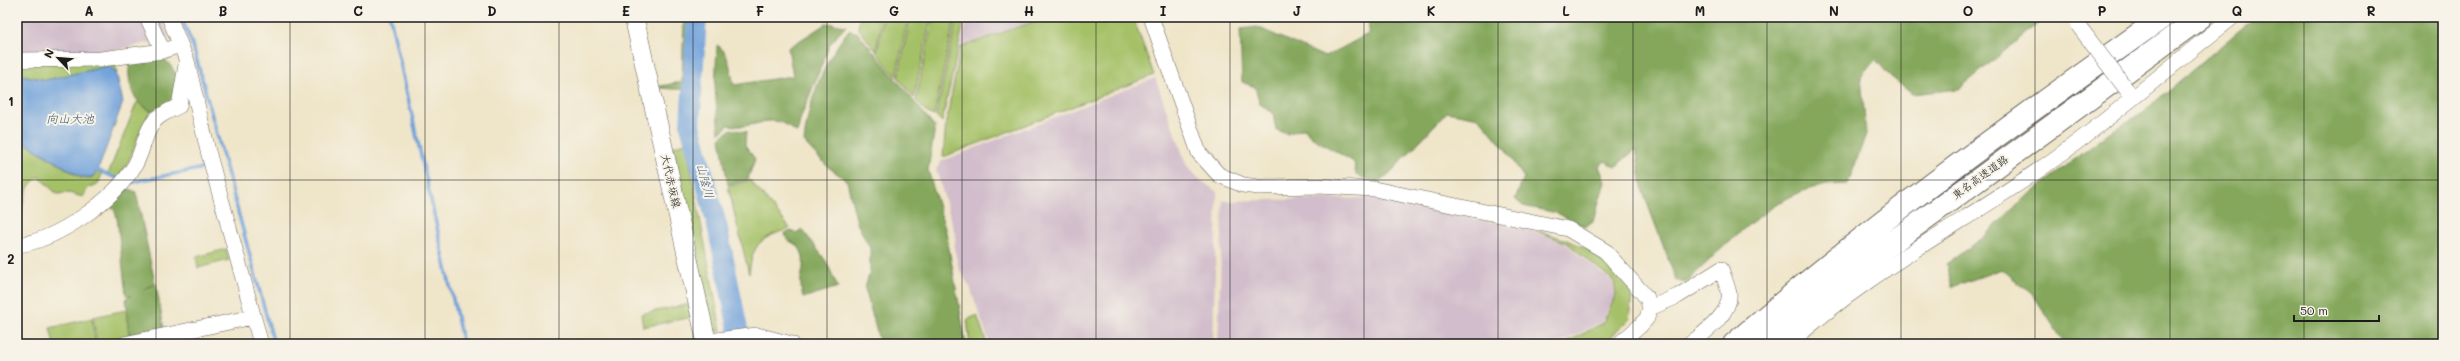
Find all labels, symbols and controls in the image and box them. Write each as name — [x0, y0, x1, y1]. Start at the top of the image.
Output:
text: A — [84, 2, 94, 19]
text: B — [219, 2, 228, 19]
text: C — [353, 2, 363, 19]
text: D — [487, 2, 497, 19]
text: E — [622, 2, 630, 19]
text: F — [756, 2, 764, 19]
text: G — [889, 2, 899, 19]
text: H — [1024, 2, 1034, 19]
text: I — [1160, 2, 1167, 19]
text: J — [1293, 2, 1301, 19]
text: K — [1427, 2, 1436, 19]
text: L — [1562, 2, 1570, 19]
text: M — [1695, 2, 1705, 19]
text: N — [1829, 2, 1839, 19]
text: O — [1963, 2, 1973, 19]
text: P — [2098, 2, 2107, 19]
text: Q — [2232, 2, 2242, 19]
text: R — [2367, 2, 2376, 19]
north arrow — [38, 38, 78, 78]
text: N — [40, 46, 57, 60]
text: 1 — [8, 92, 14, 109]
water label: 向山大池 — [46, 110, 95, 126]
street label: 東名高速道路 — [1949, 151, 2011, 202]
street label: 大代赤坂線 — [658, 152, 685, 209]
water label: 山陰川 — [694, 161, 718, 200]
text: 2 — [7, 250, 15, 267]
scale bar — [2294, 297, 2379, 323]
text: 50 m — [2300, 302, 2328, 318]

